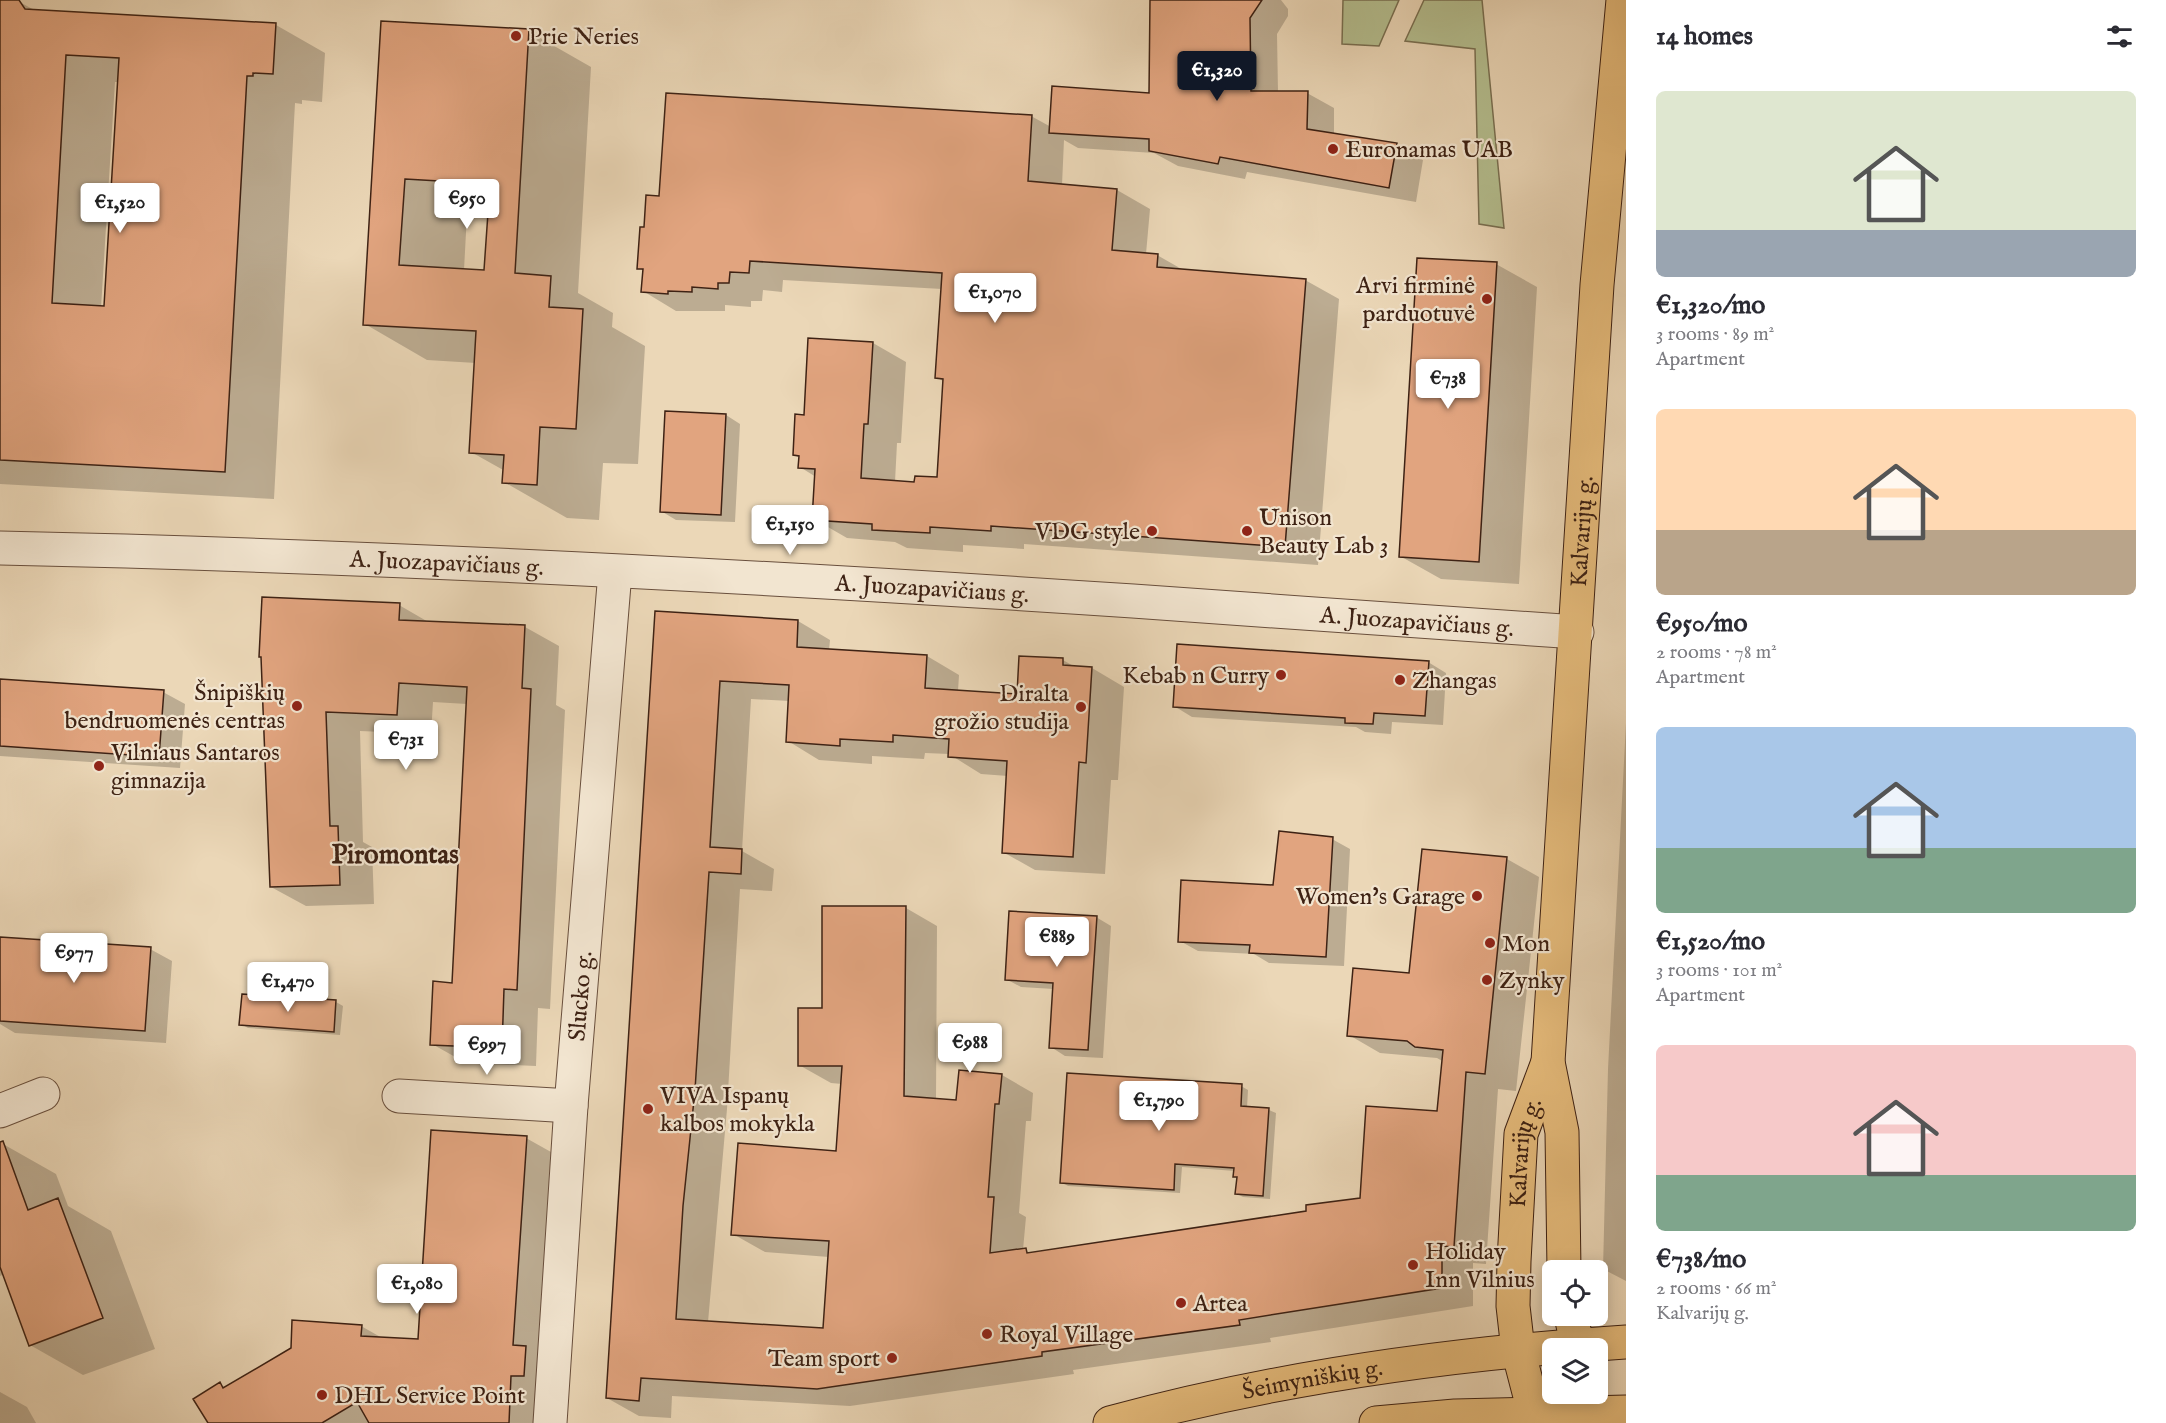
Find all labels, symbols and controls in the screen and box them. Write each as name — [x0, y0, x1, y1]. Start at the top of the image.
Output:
text: 14 homes — [1656, 20, 1753, 53]
icon: filters — [2103, 20, 2136, 53]
place label: Prie Neries — [528, 22, 639, 53]
marker: Prie Neries — [509, 29, 523, 43]
pin: €1,320 — [1168, 51, 1266, 102]
text: €1,320 — [1191, 58, 1243, 83]
icon: home — [1842, 130, 1950, 238]
place label: Euronamas UAB — [1345, 135, 1513, 166]
marker: Euronamas UAB — [1326, 142, 1340, 156]
pin: €950 — [431, 179, 503, 230]
pin: €1,520 — [71, 183, 169, 234]
text: €950 — [448, 186, 486, 211]
text: €1,520 — [95, 190, 145, 215]
place label: Arvi firminė parduotuvė — [1355, 271, 1475, 330]
pin: €1,070 — [946, 273, 1044, 324]
text: €1,070 — [968, 280, 1022, 305]
text: €1,320/mo — [1656, 289, 1765, 322]
marker: Arvi firminė parduotuvė — [1480, 292, 1494, 306]
text: 3 rooms · 89 m² — [1656, 322, 1774, 347]
text: Apartment — [1656, 347, 1745, 372]
pin: €738 — [1412, 359, 1484, 410]
text: €738 — [1430, 366, 1466, 391]
icon: home — [1842, 448, 1950, 556]
street label: Kalvarijų g. — [1564, 475, 1602, 588]
place label: Unison Beauty Lab 3 — [1259, 503, 1388, 562]
pin: €1,150 — [741, 505, 839, 556]
text: €1,150 — [766, 512, 814, 537]
place label: VDG style — [1034, 517, 1140, 548]
marker: VDG style — [1145, 524, 1159, 538]
marker: Unison Beauty Lab 3 — [1240, 524, 1254, 538]
street label: A. Juozapavičiaus g. — [348, 545, 545, 584]
street label: A. Juozapavičiaus g. — [833, 568, 1030, 611]
street label: A. Juozapavičiaus g. — [1318, 600, 1515, 645]
text: €950/mo — [1656, 607, 1748, 640]
text: 2 rooms · 78 m² — [1656, 640, 1777, 665]
place label: Kebab n Curry — [1122, 661, 1269, 692]
text: Apartment — [1656, 665, 1745, 690]
place label: Zhangas — [1412, 666, 1497, 697]
marker: Kebab n Curry — [1274, 668, 1288, 682]
marker: Zhangas — [1393, 673, 1407, 687]
place label: Šnipiškių bendruomenės centras — [65, 678, 285, 737]
place label: Diralta grožio studija — [934, 679, 1070, 738]
marker: Šnipiškių bendruomenės centras — [290, 699, 304, 713]
marker: Diralta grožio studija — [1074, 700, 1088, 714]
pin: €731 — [370, 720, 442, 771]
text: €731 — [388, 727, 424, 752]
place label: Vilniaus Santaros gimnazija — [110, 738, 280, 797]
marker: Vilniaus Santaros gimnazija — [92, 759, 106, 773]
icon: home — [1842, 766, 1950, 874]
district label: Piromontas — [331, 839, 459, 873]
place label: Women's Garage — [1295, 882, 1465, 913]
marker: Women's Garage — [1470, 889, 1484, 903]
pin: €889 — [1021, 917, 1093, 968]
text: €889 — [1039, 924, 1075, 949]
text: €1,520/mo — [1656, 925, 1765, 958]
place label: Mon — [1502, 929, 1550, 960]
pin: €977 — [38, 933, 110, 984]
marker: Mon — [1483, 936, 1497, 950]
text: €977 — [54, 940, 94, 965]
street label: Slucko g. — [562, 950, 601, 1042]
text: 3 rooms · 101 m² — [1656, 958, 1782, 983]
pin: €1,470 — [239, 962, 337, 1013]
place label: Zynky — [1499, 966, 1565, 997]
text: €1,470 — [261, 969, 315, 994]
marker: Zynky — [1480, 973, 1494, 987]
text: Apartment — [1656, 983, 1745, 1008]
pin: €988 — [934, 1023, 1006, 1074]
pin: €997 — [451, 1025, 523, 1076]
text: €988 — [952, 1030, 988, 1055]
text: €997 — [468, 1032, 506, 1057]
place label: VIVA Ispanų kalbos mokykla — [659, 1081, 815, 1140]
pin: €1,790 — [1110, 1081, 1208, 1132]
icon: home — [1842, 1084, 1950, 1192]
text: €1,790 — [1133, 1088, 1185, 1113]
street label: Kalvarijų g. — [1503, 1094, 1550, 1209]
marker: VIVA Ispanų kalbos mokykla — [641, 1102, 655, 1116]
place label: Holiday Inn Vilnius — [1425, 1237, 1535, 1296]
text: €738/mo — [1656, 1243, 1746, 1276]
marker: Holiday Inn Vilnius — [1406, 1258, 1420, 1272]
map controls — [1542, 1260, 1608, 1404]
button: locate — [1542, 1260, 1608, 1326]
pin: €1,080 — [368, 1264, 466, 1315]
text: €1,080 — [391, 1271, 443, 1296]
text: 2 rooms · 66 m² — [1656, 1276, 1777, 1301]
place label: Artea — [1192, 1289, 1248, 1320]
marker: Artea — [1174, 1296, 1188, 1310]
text: Kalvarijų g. — [1656, 1301, 1749, 1326]
place label: Royal Village — [999, 1320, 1133, 1351]
marker: Royal Village — [980, 1327, 994, 1341]
button: layers — [1542, 1338, 1608, 1404]
place label: Team sport — [768, 1344, 880, 1375]
marker: Team sport — [885, 1351, 899, 1365]
street label: Šeimyniškių g. — [1239, 1353, 1385, 1408]
place label: DHL Service Point — [334, 1381, 525, 1412]
marker: DHL Service Point — [315, 1388, 329, 1402]

